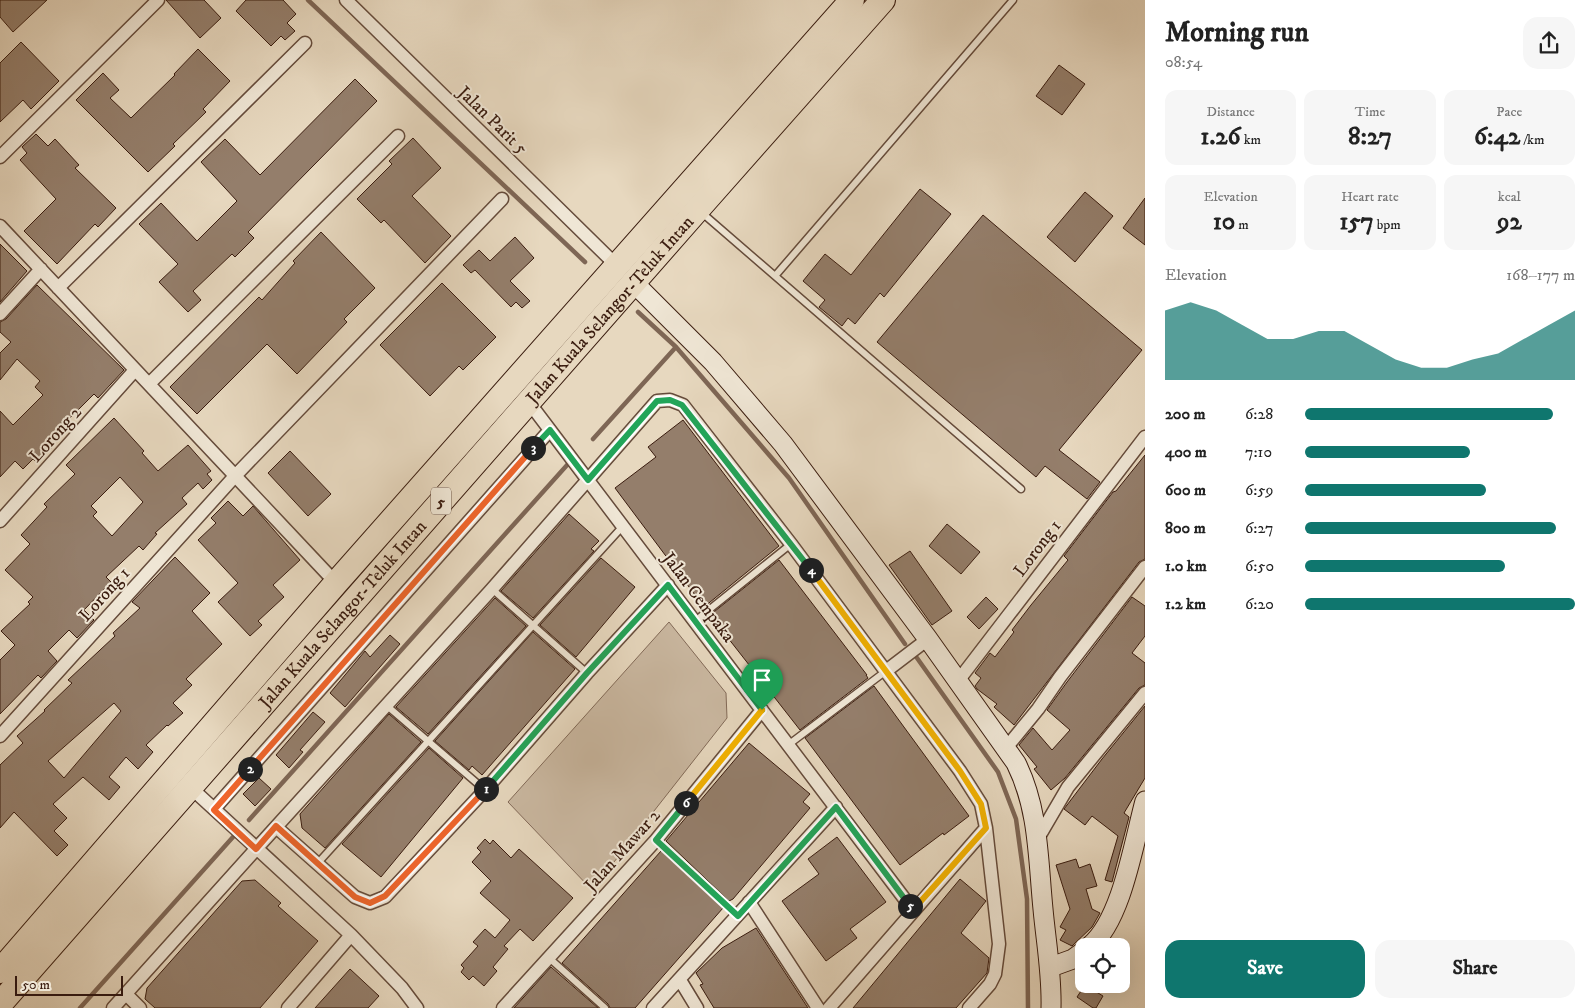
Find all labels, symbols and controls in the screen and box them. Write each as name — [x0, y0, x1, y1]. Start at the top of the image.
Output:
text: Morning run — [1165, 15, 1309, 50]
button: share — [1523, 17, 1575, 69]
text: 08:54 — [1165, 52, 1202, 72]
street label: Jalan Parit 5 — [451, 81, 532, 159]
text: Distance — [1207, 103, 1255, 121]
text: Time — [1355, 103, 1385, 121]
text: Pace — [1496, 103, 1522, 121]
text: 1.26 — [1200, 121, 1241, 152]
text: 8:27 — [1348, 121, 1392, 152]
text: 6:42 — [1474, 121, 1520, 152]
text: km — [1241, 131, 1261, 149]
text: /km — [1520, 131, 1545, 149]
text: Elevation — [1204, 188, 1258, 206]
text: Heart rate — [1341, 188, 1399, 206]
text: kcal — [1498, 188, 1521, 206]
text: 10 — [1213, 206, 1235, 237]
text: 157 — [1339, 206, 1374, 237]
text: 92 — [1497, 206, 1522, 237]
street label: Jalan Kuala Selangor-Teluk Intan — [521, 211, 699, 410]
text: m — [1235, 216, 1249, 234]
text: bpm — [1374, 216, 1401, 234]
text: Elevation — [1165, 265, 1227, 285]
text: 168–177 m — [1506, 265, 1575, 285]
street label: Lorong 2 — [25, 402, 87, 467]
text: 200 m — [1165, 404, 1206, 424]
text: 6:28 — [1245, 404, 1273, 424]
pin: 3 — [520, 436, 546, 460]
text: 3 — [531, 439, 536, 457]
text: 400 m — [1165, 442, 1207, 462]
text: 7:10 — [1245, 442, 1272, 462]
text: 600 m — [1165, 480, 1206, 500]
text: 6:59 — [1245, 480, 1273, 500]
road number: 5 — [431, 488, 451, 514]
street label: Jalan Kuala Selangor-Teluk Intan — [253, 516, 432, 715]
street label: Lorong 1 — [1009, 516, 1066, 581]
text: 800 m — [1165, 518, 1206, 538]
text: 6:27 — [1245, 518, 1273, 538]
street label: Jalan Cempaka — [656, 547, 739, 647]
text: 1.0 km — [1165, 556, 1207, 576]
text: 6:50 — [1245, 556, 1274, 576]
pin: 4 — [798, 558, 824, 582]
text: 4 — [807, 561, 816, 579]
street label: Lorong 1 — [75, 563, 135, 626]
text: 1.2 km — [1165, 594, 1206, 614]
text: 6:20 — [1245, 594, 1274, 614]
pin — [741, 659, 783, 710]
icon: arrive — [748, 666, 776, 694]
pin: 2 — [238, 756, 262, 782]
text: 2 — [247, 760, 254, 778]
pin: 1 — [474, 776, 498, 802]
text: 1 — [484, 780, 489, 798]
pin: 6 — [674, 790, 698, 816]
text: 6 — [683, 794, 690, 812]
street label: Jalan Mawar 2 — [579, 805, 666, 898]
pin: 5 — [898, 894, 922, 918]
text: 5 — [907, 897, 914, 915]
map controls — [1075, 938, 1130, 993]
button: locate — [1075, 938, 1130, 993]
button: Save — [1165, 940, 1365, 998]
button: Share — [1375, 940, 1575, 998]
scale bar — [15, 973, 122, 996]
text: 50 m — [22, 976, 50, 994]

